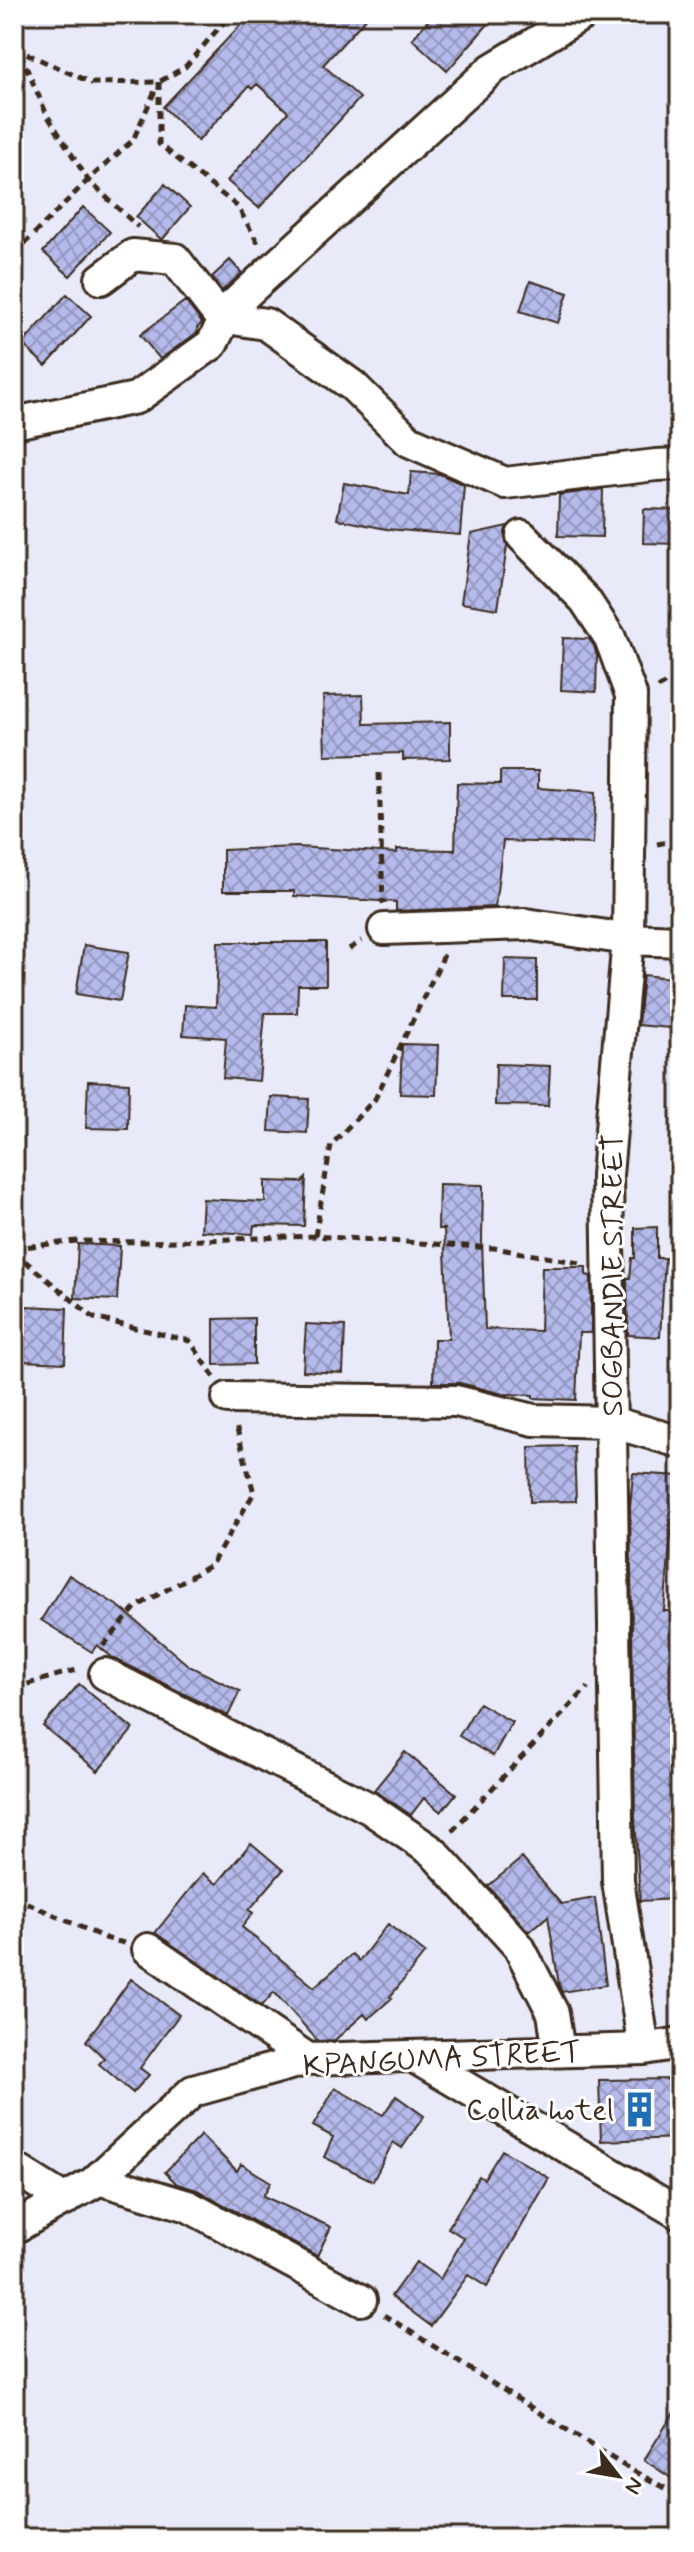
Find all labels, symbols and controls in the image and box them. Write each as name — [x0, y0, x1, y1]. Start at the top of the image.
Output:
street label: SOGBANDIE STREET — [594, 1134, 633, 1416]
street label: KPANGUMA STREET — [302, 2033, 582, 2086]
building icon: Collia hotel — [621, 2090, 659, 2128]
place label: Collia hotel — [466, 2091, 614, 2130]
north arrow — [578, 2436, 658, 2516]
text: N — [618, 2472, 649, 2499]

